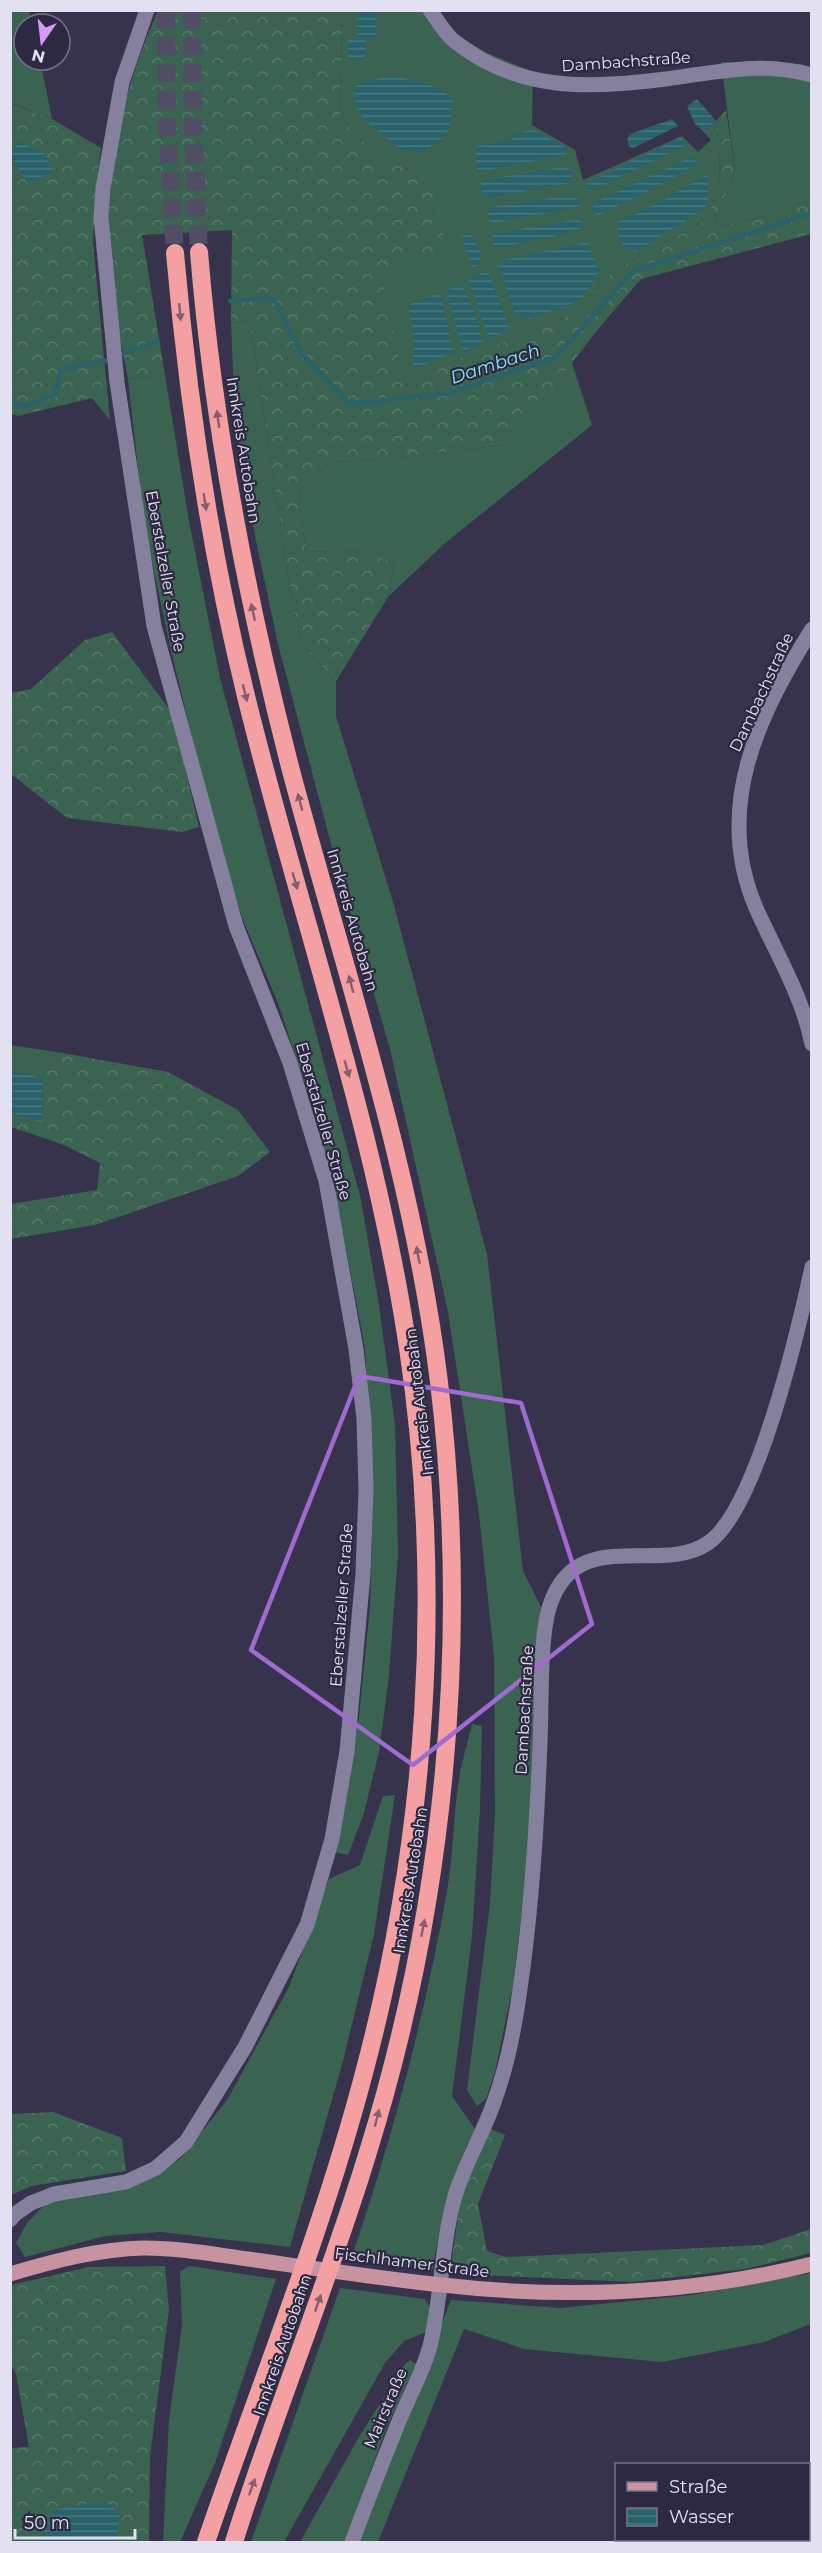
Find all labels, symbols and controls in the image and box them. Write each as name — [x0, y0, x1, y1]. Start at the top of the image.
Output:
north arrow — [12, 12, 72, 72]
text: N — [30, 45, 47, 67]
street label: Dambachstraße — [561, 48, 691, 75]
one-way arrow — [175, 302, 185, 321]
water label: Dambach — [447, 339, 543, 389]
street label: Innkreis Autobahn — [223, 375, 264, 525]
one-way arrow — [213, 409, 222, 428]
street label: Eberstalzeller Straße — [142, 489, 189, 653]
one-way arrow — [201, 493, 210, 512]
one-way arrow — [247, 603, 257, 622]
street label: Dambachstraße — [725, 630, 797, 755]
one-way arrow — [241, 684, 250, 703]
one-way arrow — [295, 792, 304, 810]
street label: Innkreis Autobahn — [323, 846, 382, 994]
one-way arrow — [291, 872, 300, 890]
one-way arrow — [345, 975, 355, 993]
street label: Eberstalzeller Straße — [292, 1040, 355, 1202]
one-way arrow — [343, 1060, 353, 1078]
one-way arrow — [413, 1245, 422, 1264]
street label: Innkreis Autobahn — [401, 1327, 438, 1477]
street label: Eberstalzeller Straße — [326, 1523, 357, 1687]
street label: Dambachstraße — [512, 1645, 537, 1775]
street label: Innkreis Autobahn — [390, 1805, 431, 1955]
one-way arrow — [419, 1919, 428, 1938]
one-way arrow — [373, 2109, 383, 2127]
street label: Fischlhamer Straße — [334, 2244, 490, 2281]
street label: Innkreis Autobahn — [249, 2272, 316, 2418]
one-way arrow — [314, 2294, 323, 2312]
street label: Mairstraße — [360, 2365, 411, 2451]
legend — [615, 2463, 810, 2541]
text: Straße — [669, 2476, 728, 2498]
one-way arrow — [248, 2478, 258, 2496]
scale bar — [15, 2502, 135, 2540]
text: Wasser — [669, 2506, 734, 2528]
text: 50 m — [24, 2512, 70, 2534]

